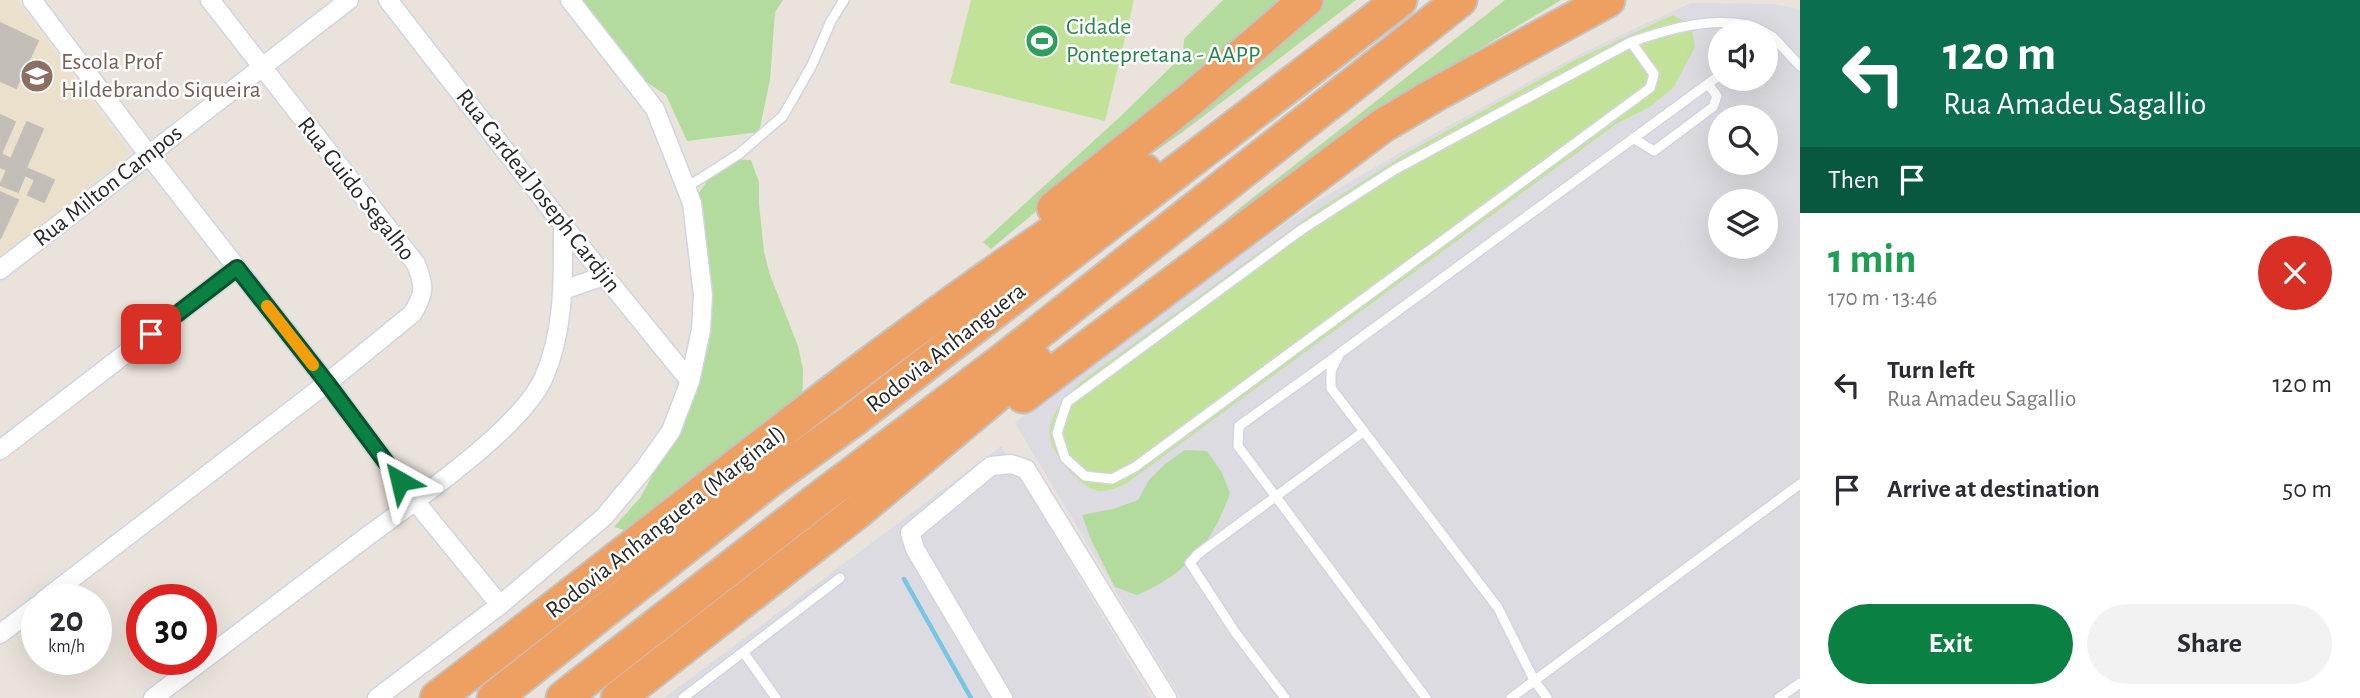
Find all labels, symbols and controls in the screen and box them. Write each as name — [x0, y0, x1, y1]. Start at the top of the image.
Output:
place label: Cidade Pontepretana - AAPP — [1066, 15, 1261, 67]
map controls — [1708, 21, 1778, 259]
button: sound — [1708, 21, 1778, 91]
sports icon: Cidade Pontepretana - AAPP — [1023, 22, 1061, 60]
icon: left — [1828, 28, 1919, 119]
text: 120 m — [1943, 30, 2056, 79]
place label: Escola Prof Hildebrando Siqueira — [61, 50, 261, 102]
school or university icon: Escola Prof Hildebrando Siqueira — [18, 57, 56, 95]
street label: Rua Cardeal Joseph Cardjin — [451, 85, 625, 297]
text: Rua Amadeu Sagallio — [1943, 88, 2206, 120]
button: search — [1708, 105, 1778, 175]
street label: Rua Guido Segalho — [293, 113, 419, 265]
street label: Rua Milton Campos — [29, 121, 187, 251]
icon: arrive — [1893, 161, 1931, 199]
text: Then — [1828, 167, 1879, 193]
button: layers — [1708, 189, 1778, 259]
button: close — [2258, 236, 2332, 310]
text: 1 min — [1828, 238, 1917, 280]
street label: Rodovia Anhanguera — [862, 279, 1030, 417]
text: 170 m · 13:46 — [1828, 287, 1937, 310]
pin — [121, 304, 181, 364]
icon: arrive — [132, 315, 170, 353]
text: Turn left — [1887, 357, 1975, 383]
icon: left — [1828, 366, 1866, 404]
text: 120 m — [2272, 371, 2332, 397]
text: Rua Amadeu Sagallio — [1887, 388, 2076, 411]
street label: Rodovia Anhanguera (Marginal) — [542, 421, 790, 623]
position arrow — [363, 444, 437, 518]
icon: arrive — [1828, 471, 1866, 509]
text: Arrive at destination — [1887, 476, 2100, 502]
text: 50 m — [2282, 476, 2332, 502]
speed limit sign: 30 — [126, 584, 217, 675]
text: 20 — [49, 603, 84, 638]
button: Exit — [1828, 604, 2073, 684]
button: Share — [2087, 604, 2332, 684]
text: km/h — [48, 638, 85, 656]

